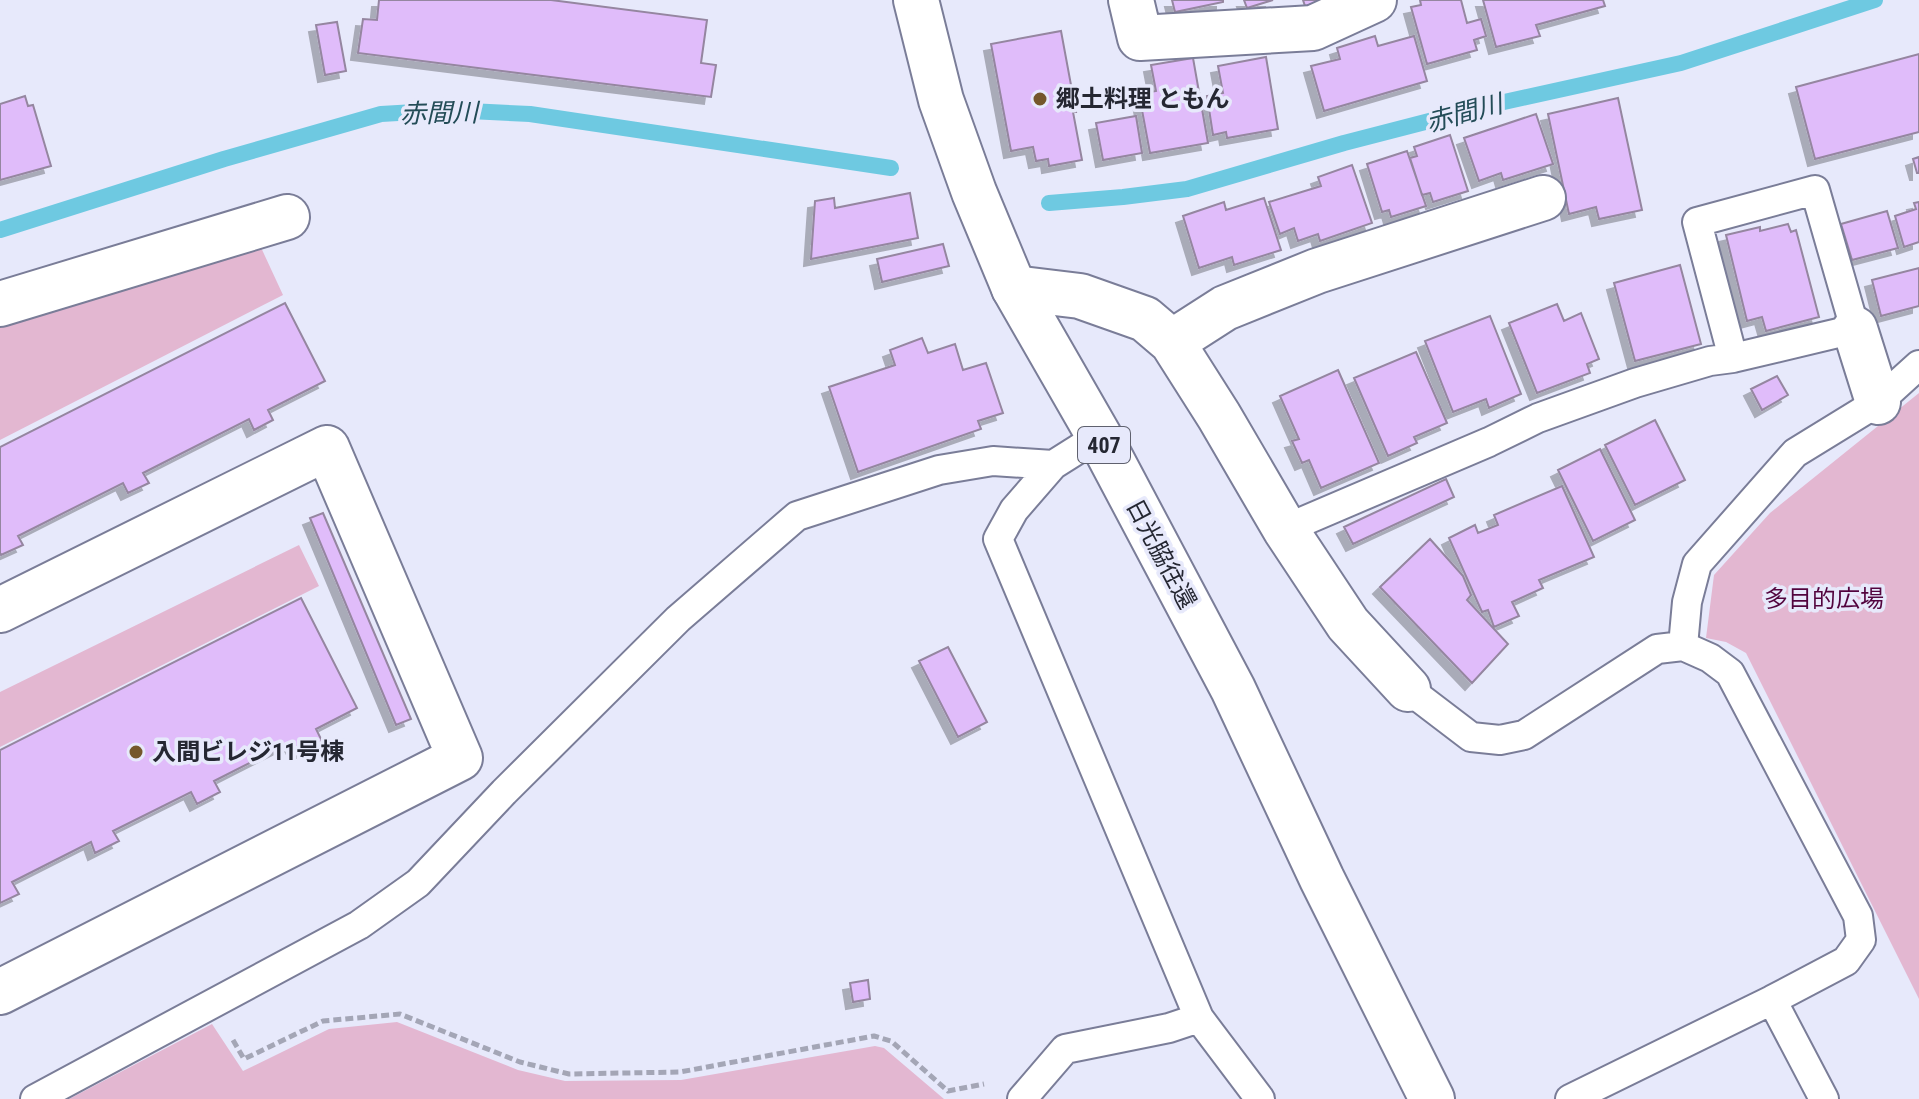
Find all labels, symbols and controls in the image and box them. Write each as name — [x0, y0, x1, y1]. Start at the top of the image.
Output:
place label: 郷土料理 ともん — [1056, 85, 1230, 113]
water label: 赤間川 — [1422, 88, 1508, 138]
marker: 郷土料理 ともん — [1031, 90, 1049, 108]
water label: 赤間川 — [400, 97, 481, 129]
road number: 407 — [1078, 427, 1130, 463]
street label: 日光脇往還 — [1120, 494, 1202, 614]
park label: 多目的広場 — [1764, 585, 1884, 613]
place label: 入間ビレジ11号棟 — [152, 738, 344, 766]
marker: 入間ビレジ11号棟 — [127, 743, 145, 761]

